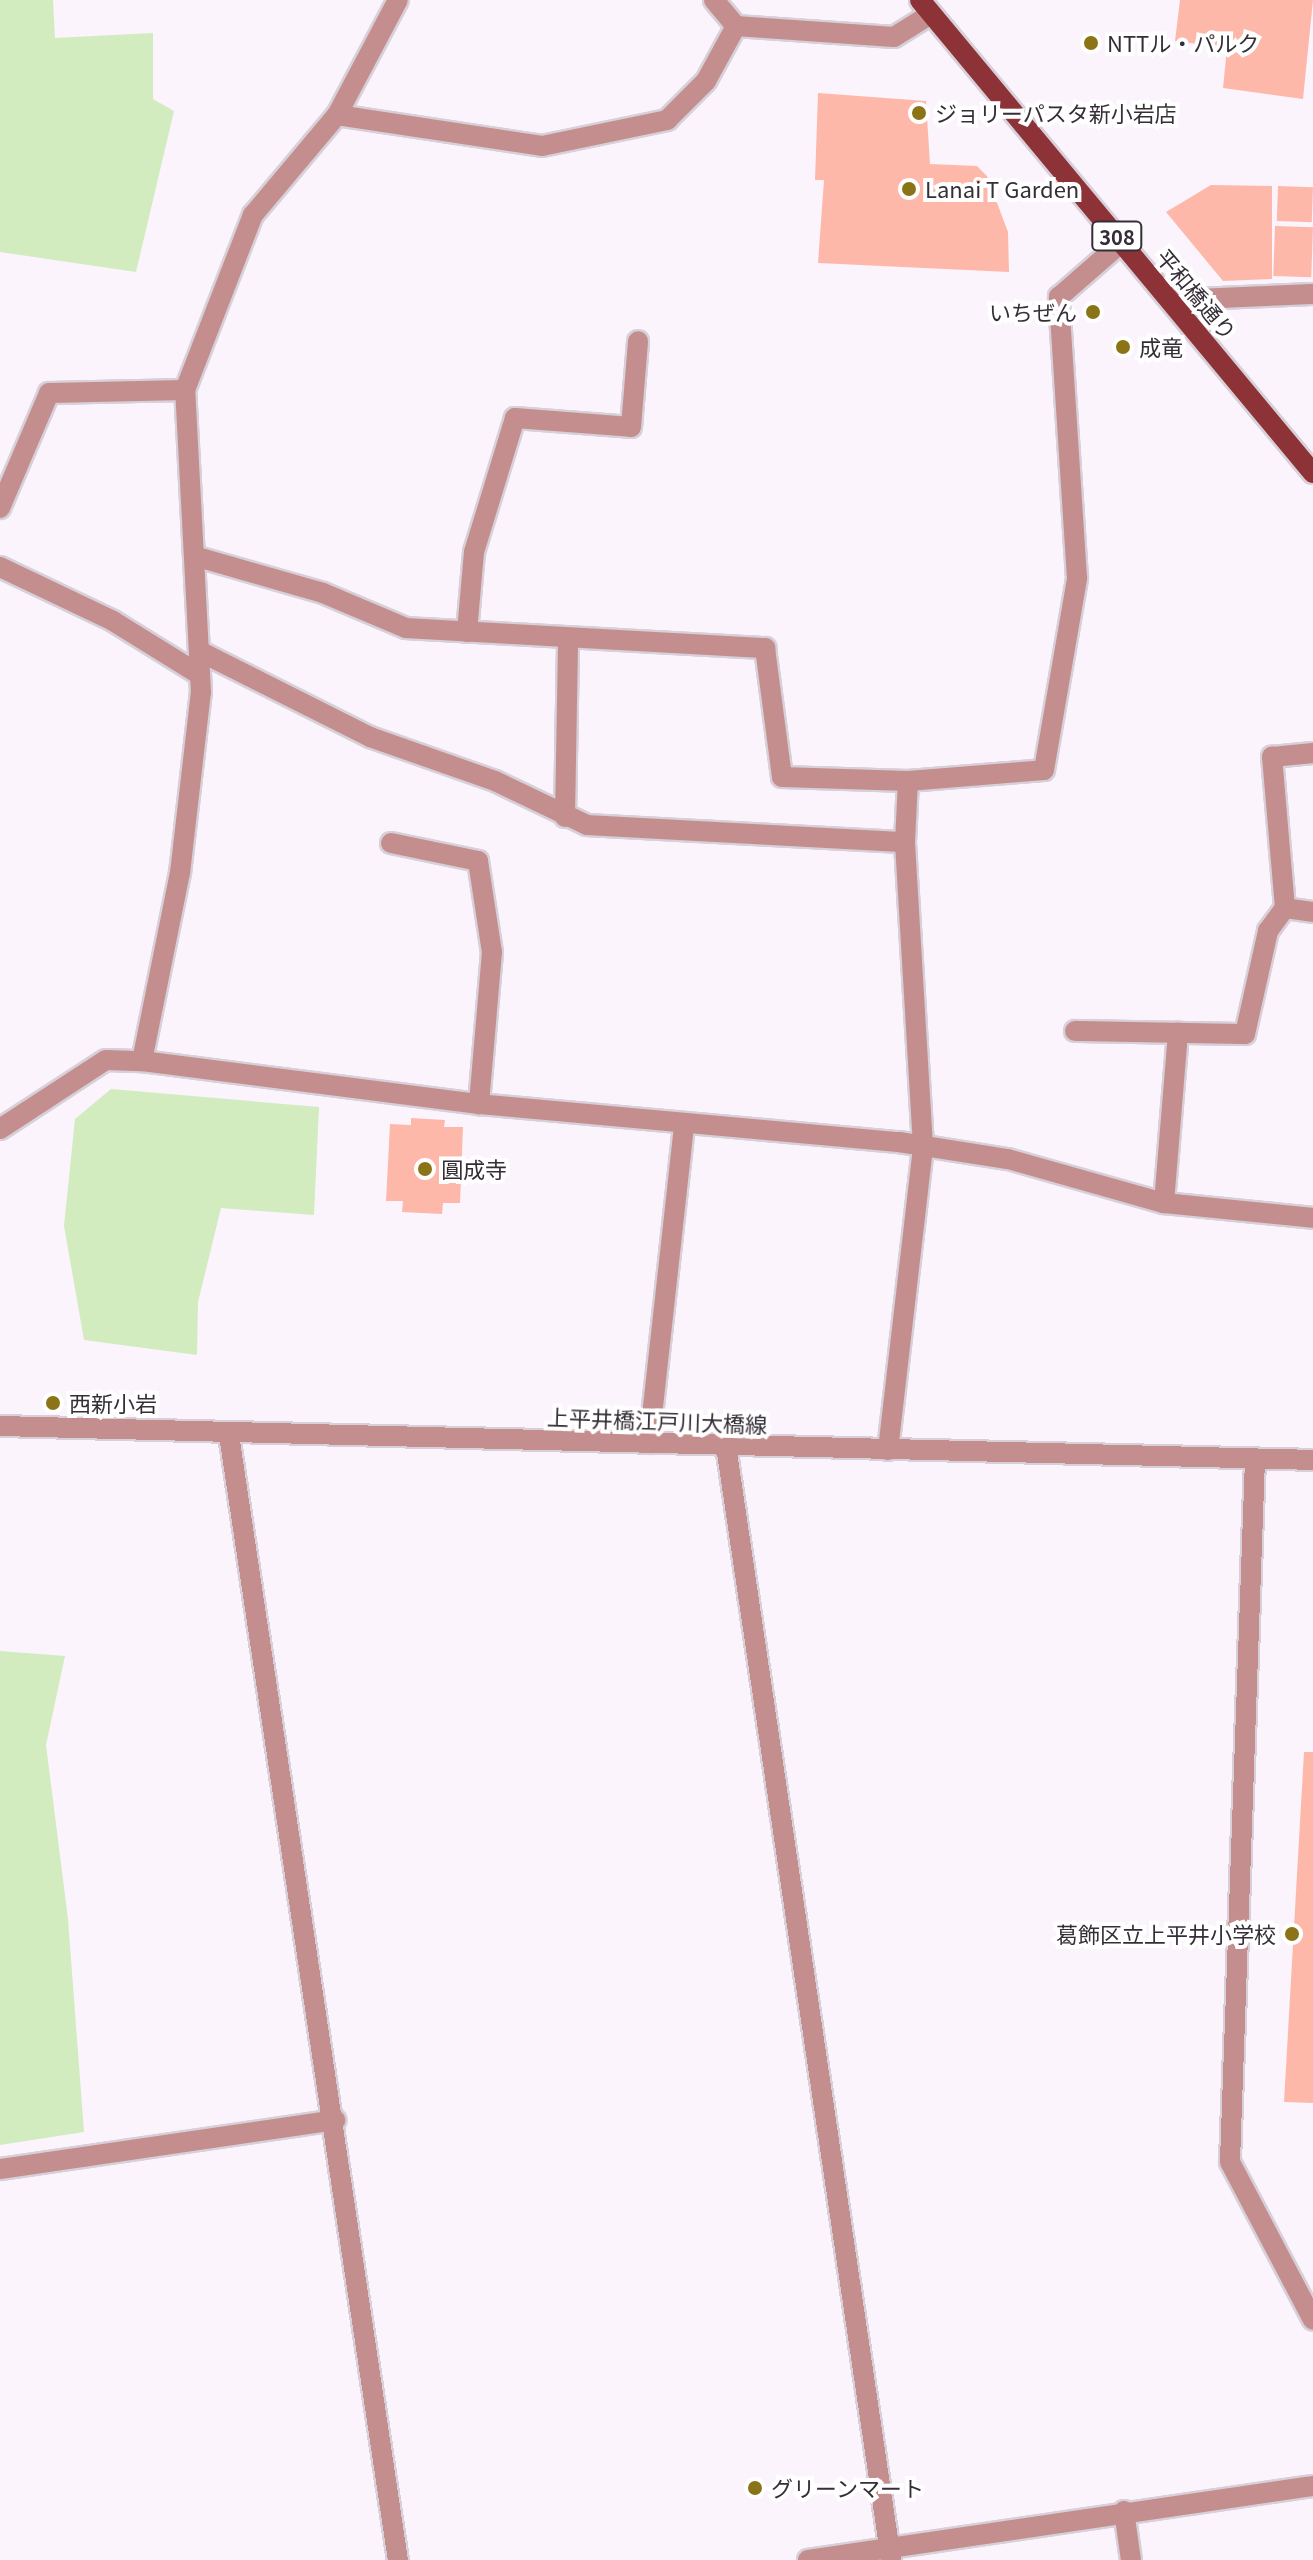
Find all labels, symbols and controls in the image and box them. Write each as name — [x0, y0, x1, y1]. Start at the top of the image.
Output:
place label: NTTル・パルク — [1107, 30, 1259, 56]
marker: NTTル・パルク — [1082, 34, 1100, 52]
place label: ジョリーパスタ新小岩店 — [935, 100, 1177, 126]
marker: ジョリーパスタ新小岩店 — [910, 104, 928, 122]
place label: Lanai T Garden — [925, 176, 1079, 202]
marker: Lanai T Garden — [900, 180, 918, 198]
road number: 308 — [1091, 220, 1143, 252]
street label: 平和橋通り — [1152, 243, 1242, 345]
place label: いちぜん — [989, 299, 1077, 325]
marker: いちぜん — [1084, 303, 1102, 321]
place label: 成竜 — [1139, 334, 1183, 360]
marker: 成竜 — [1114, 338, 1132, 356]
place label: 圓成寺 — [441, 1156, 507, 1182]
marker: 圓成寺 — [416, 1160, 434, 1178]
place label: 西新小岩 — [69, 1390, 157, 1416]
marker: 西新小岩 — [44, 1394, 62, 1412]
street label: 上平井橋江戸川大橋線 — [547, 1403, 767, 1437]
place label: 葛飾区立上平井小学校 — [1056, 1921, 1276, 1947]
marker: 葛飾区立上平井小学校 — [1283, 1925, 1301, 1943]
place label: グリーンマート — [771, 2475, 925, 2501]
marker: グリーンマート — [746, 2479, 764, 2497]

